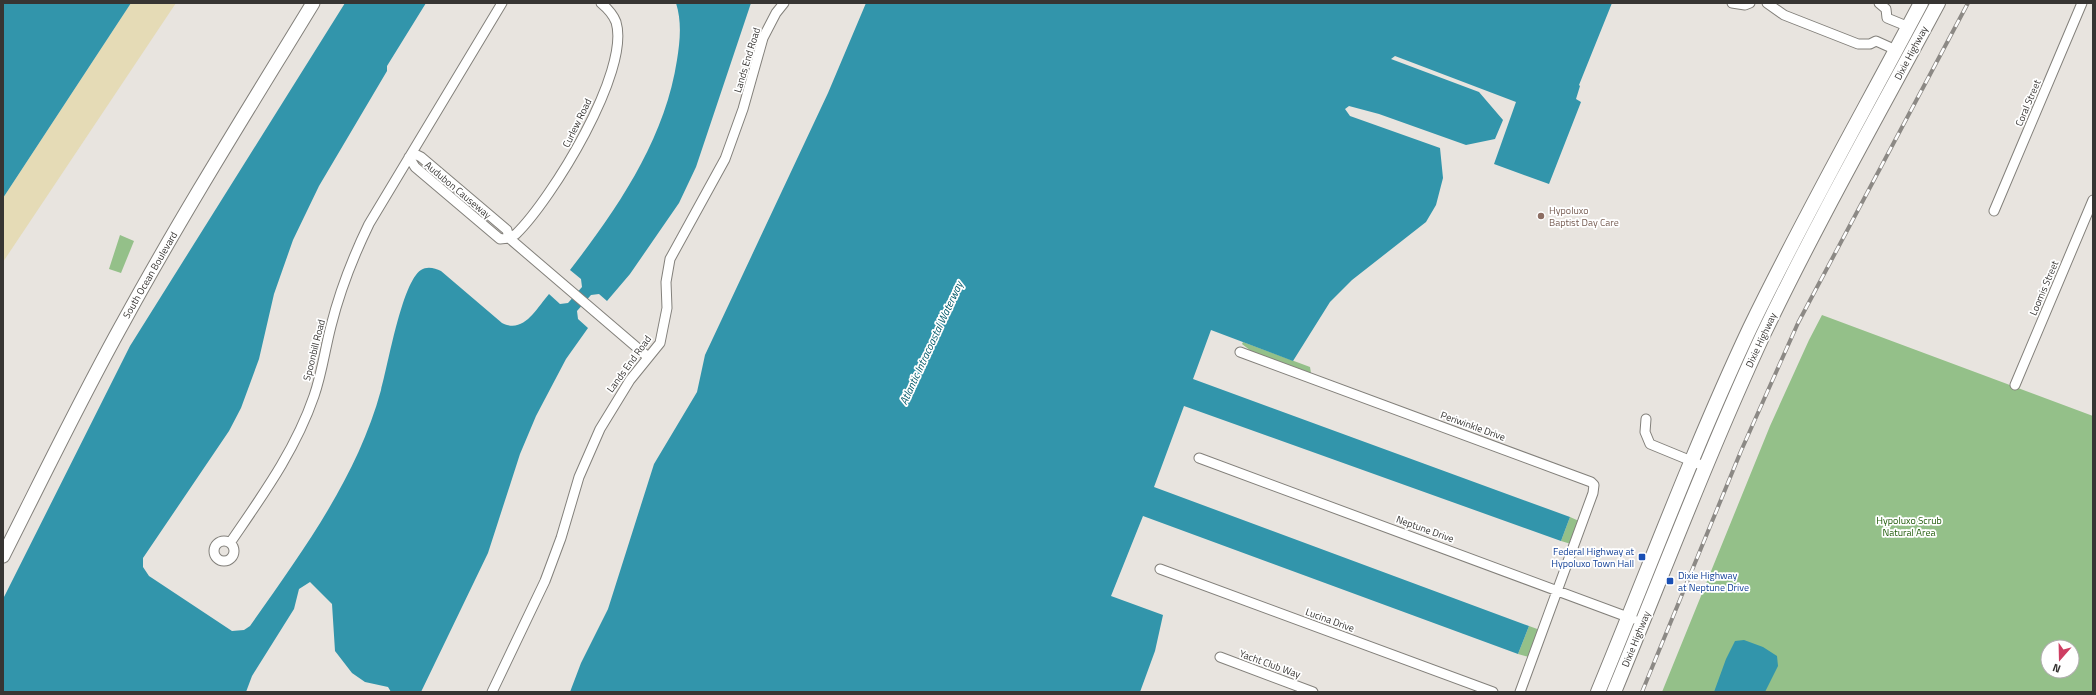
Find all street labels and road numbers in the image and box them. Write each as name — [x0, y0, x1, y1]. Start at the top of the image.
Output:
street label: Dixie Highway — [1890, 23, 1932, 83]
street label: Lands End Road — [730, 26, 764, 94]
street label: Coral Street — [2011, 77, 2045, 129]
street label: Curlew Road — [559, 96, 595, 150]
street label: Audubon Causeway — [421, 158, 495, 222]
street label: South Ocean Boulevard — [119, 229, 181, 321]
street label: Loomis Street — [2026, 258, 2063, 318]
street label: Dixie Highway — [1742, 310, 1780, 370]
street label: Spoonbill Road — [299, 318, 329, 382]
street label: Lands End Road — [603, 332, 655, 396]
street label: Periwinkle Drive — [1438, 407, 1508, 445]
street label: Neptune Drive — [1394, 512, 1456, 546]
street label: Lucina Drive — [1303, 604, 1357, 636]
street label: Dixie Highway — [1618, 609, 1654, 669]
street label: Yacht Club Way — [1237, 646, 1303, 682]

